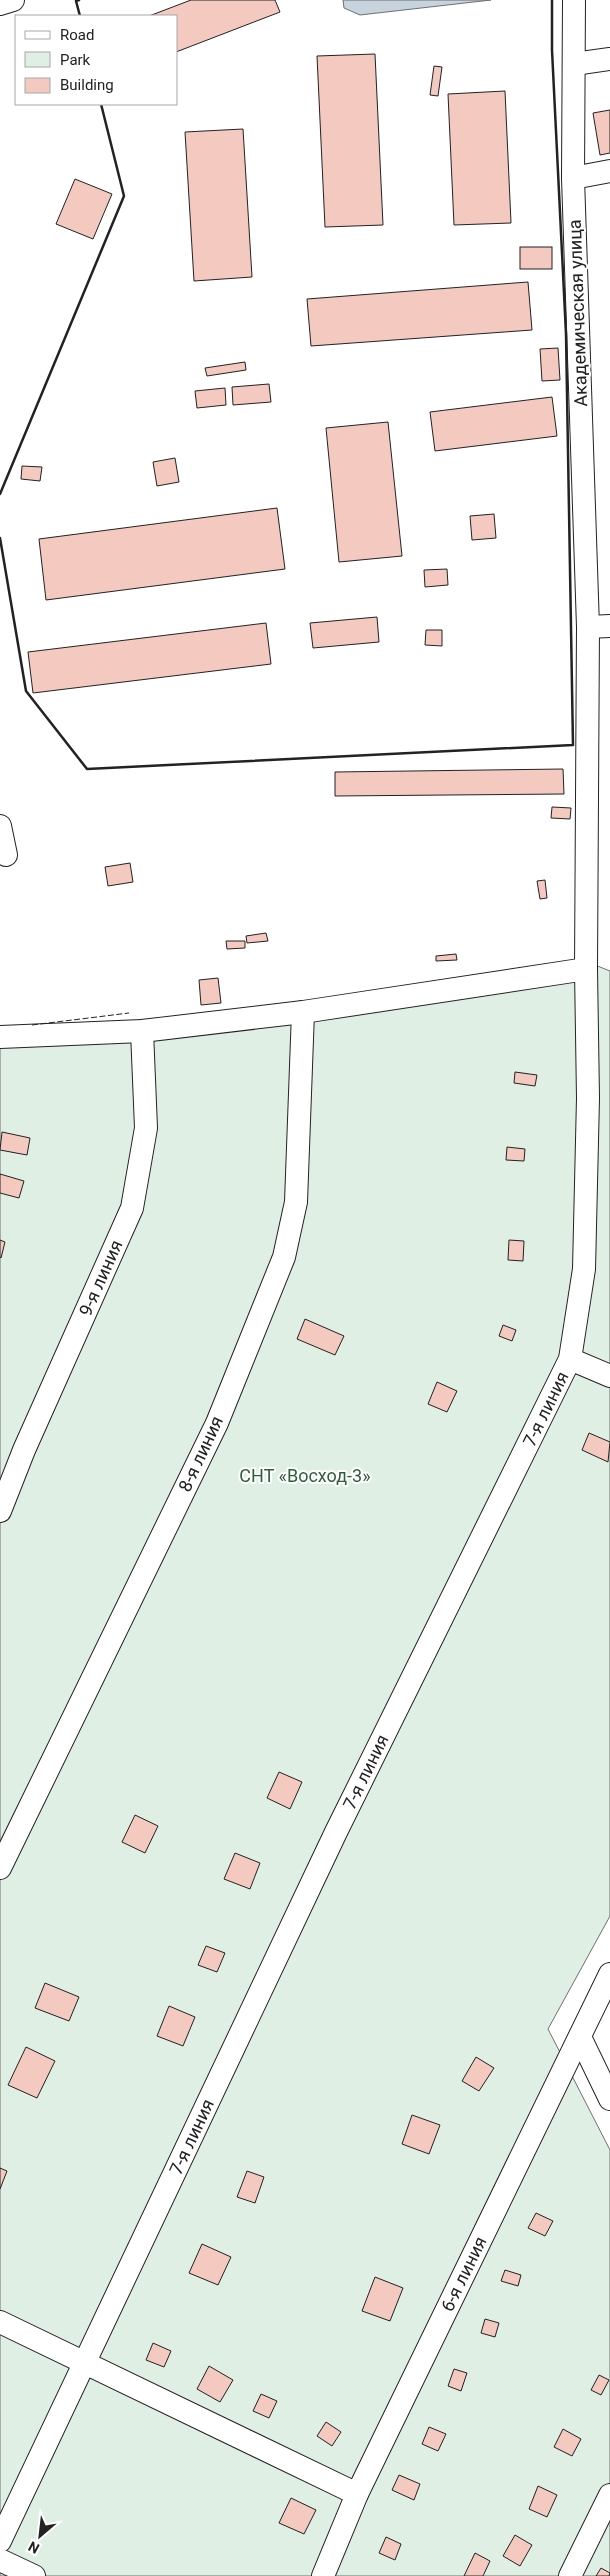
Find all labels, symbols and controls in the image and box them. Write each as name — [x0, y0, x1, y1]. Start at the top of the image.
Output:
legend — [15, 15, 178, 105]
text: Road — [60, 26, 94, 44]
text: Park — [60, 51, 91, 69]
text: Building — [60, 76, 114, 94]
street label: Академическая улица — [564, 219, 591, 407]
street label: 9-я линия — [75, 1237, 127, 1319]
street label: 7-я линия — [518, 1368, 573, 1450]
street label: 8-я линия — [174, 1413, 227, 1495]
park label: СНТ «Восход-3» — [239, 1465, 371, 1486]
street label: 7-я линия — [338, 1731, 393, 1813]
street label: 7-я линия — [165, 2096, 218, 2178]
street label: 6-я линия — [436, 2233, 491, 2315]
north arrow — [15, 2511, 65, 2561]
text: N — [26, 2538, 42, 2557]

